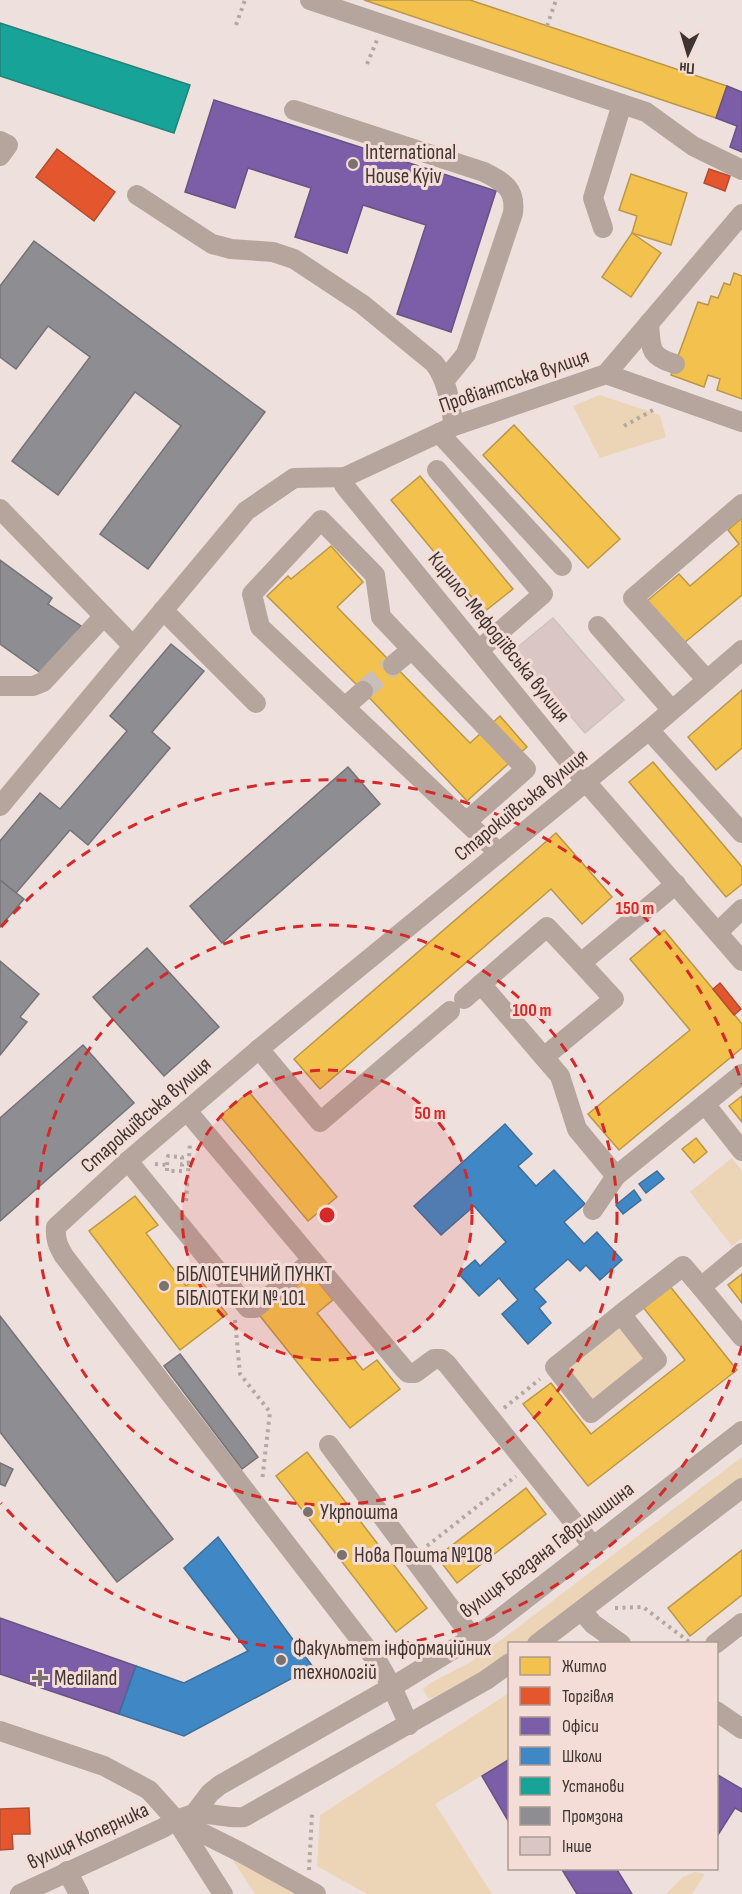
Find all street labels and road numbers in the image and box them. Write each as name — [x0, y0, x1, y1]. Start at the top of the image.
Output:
street label: Провіантська вулиця — [436, 344, 592, 418]
street label: Кирило-Мефодіївська вулиця — [423, 547, 575, 727]
street label: Старокиївська вулиця — [449, 744, 593, 866]
street label: Старокиївська вулиця — [76, 1052, 216, 1178]
street label: вулиця Богдана Гаврилишина — [455, 1476, 639, 1624]
street label: вулиця Коперника — [23, 1797, 153, 1875]

